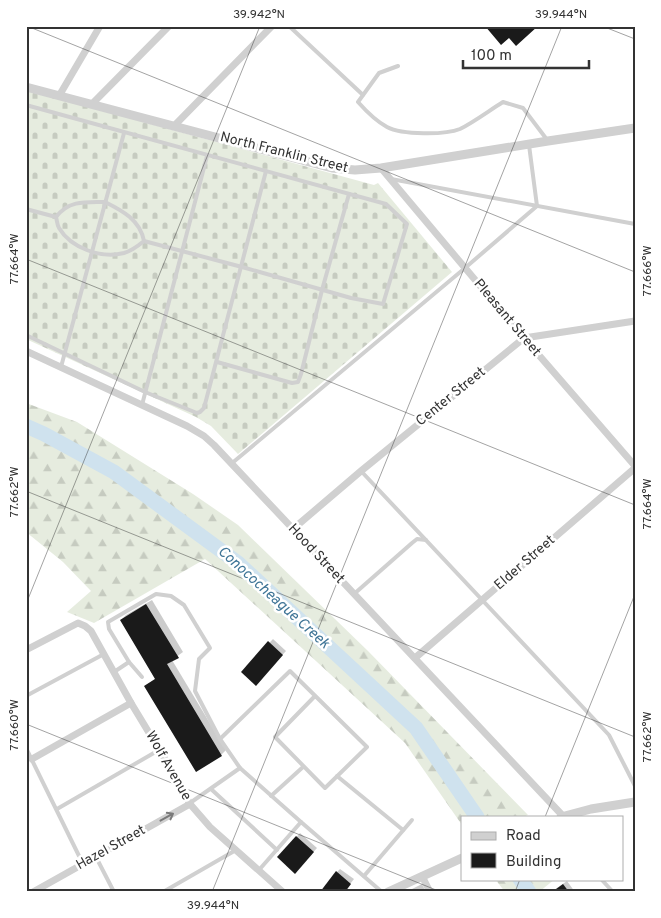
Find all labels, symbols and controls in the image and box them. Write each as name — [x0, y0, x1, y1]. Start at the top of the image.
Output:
text: 39.942°N — [233, 7, 285, 23]
text: 39.944°N — [535, 7, 587, 23]
scale bar — [463, 38, 590, 70]
text: 100 m — [471, 47, 512, 66]
street label: North Franklin Street — [218, 129, 350, 177]
text: 77.664°W — [7, 233, 23, 285]
text: 77.666°W — [640, 246, 656, 296]
street label: Pleasant Street — [470, 276, 544, 360]
street label: Center Street — [413, 364, 489, 430]
text: 77.662°W — [7, 466, 23, 518]
text: 77.664°W — [640, 478, 656, 530]
street label: Hood Street — [284, 521, 348, 587]
street label: Elder Street — [491, 532, 559, 594]
water label: Conococheague Creek — [213, 543, 333, 654]
text: 77.660°W — [7, 699, 23, 751]
text: 77.662°W — [640, 711, 656, 763]
street label: Wolf Avenue — [141, 728, 195, 804]
one-way arrow — [159, 811, 173, 821]
legend — [461, 816, 624, 880]
street label: Hazel Street — [73, 822, 149, 874]
text: Road — [506, 827, 541, 846]
text: Building — [506, 853, 561, 872]
text: 39.944°N — [187, 898, 239, 914]

